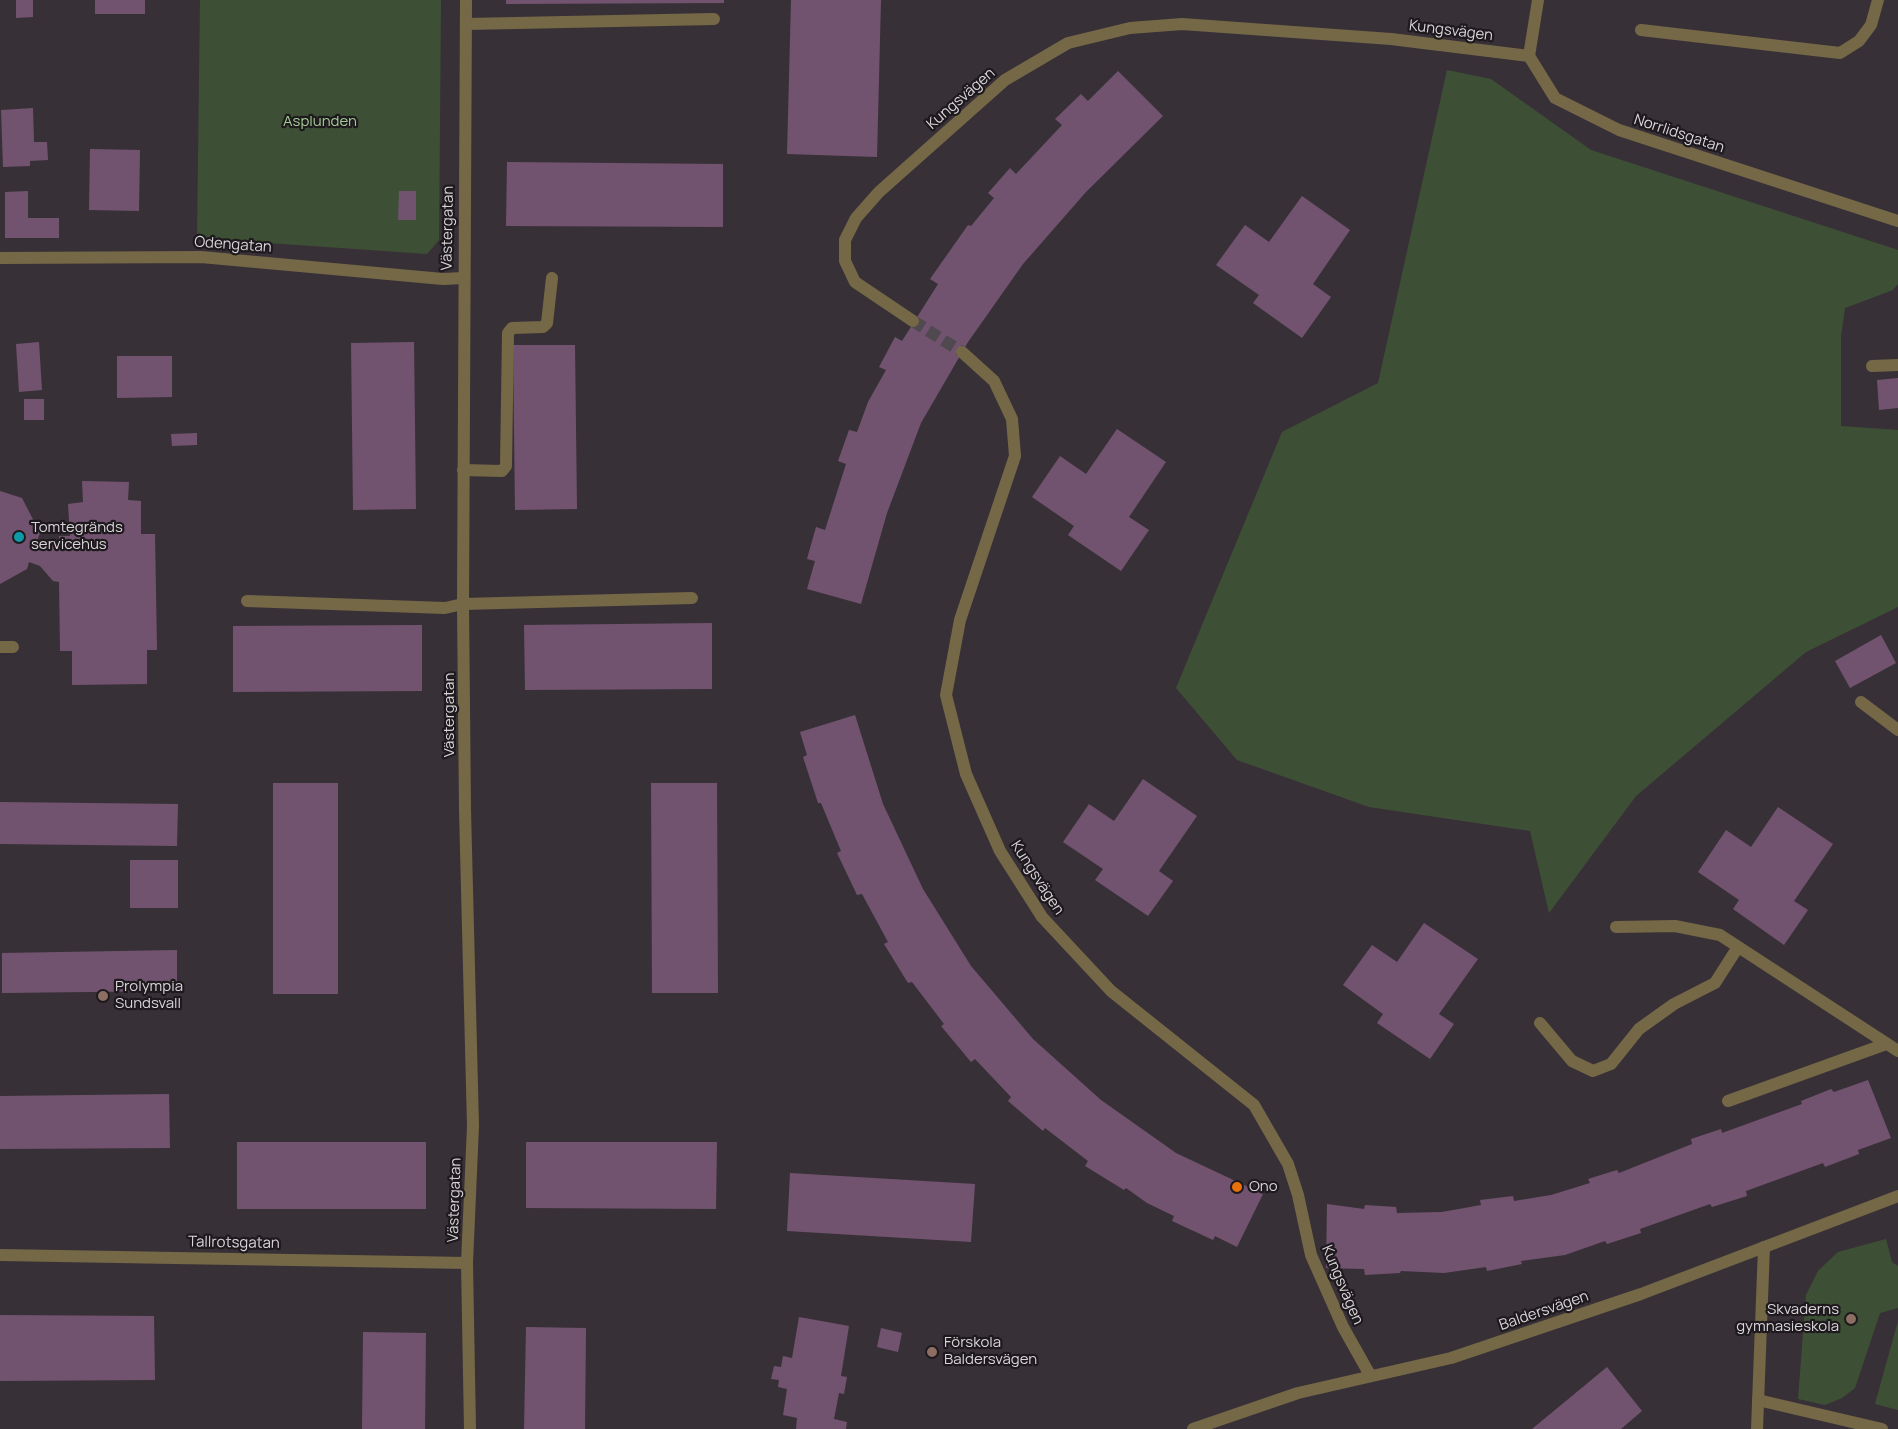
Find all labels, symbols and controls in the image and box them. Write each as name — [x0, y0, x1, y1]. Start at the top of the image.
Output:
street label: Kungsvägen — [1408, 17, 1494, 45]
street label: Kungsvägen — [923, 64, 999, 134]
street label: Norrlidsgatan — [1631, 111, 1727, 157]
park label: Asplunden — [283, 113, 357, 131]
street label: Västergatan — [438, 186, 458, 270]
street label: Odengatan — [194, 233, 272, 257]
place label: Tomtegränds servicehus — [31, 519, 123, 554]
marker: Tomtegränds servicehus — [12, 530, 26, 544]
street label: Västergatan — [441, 673, 459, 757]
street label: Kungsvägen — [1006, 838, 1068, 918]
place label: Prolympia Sundsvall — [115, 978, 183, 1013]
marker: Prolympia Sundsvall — [96, 989, 110, 1003]
street label: Västergatan — [445, 1157, 465, 1243]
place label: Ono — [1249, 1178, 1278, 1196]
marker: Ono — [1230, 1180, 1244, 1194]
street label: Tallrotsgatan — [188, 1233, 280, 1253]
street label: Kungsvägen — [1317, 1243, 1367, 1327]
street label: Baldersvägen — [1497, 1287, 1591, 1335]
place label: Skvaderns gymnasieskola — [1736, 1301, 1839, 1336]
marker: Skvaderns gymnasieskola — [1844, 1312, 1858, 1326]
place label: Förskola Baldersvägen — [944, 1334, 1037, 1369]
marker: Förskola Baldersvägen — [925, 1345, 939, 1359]

